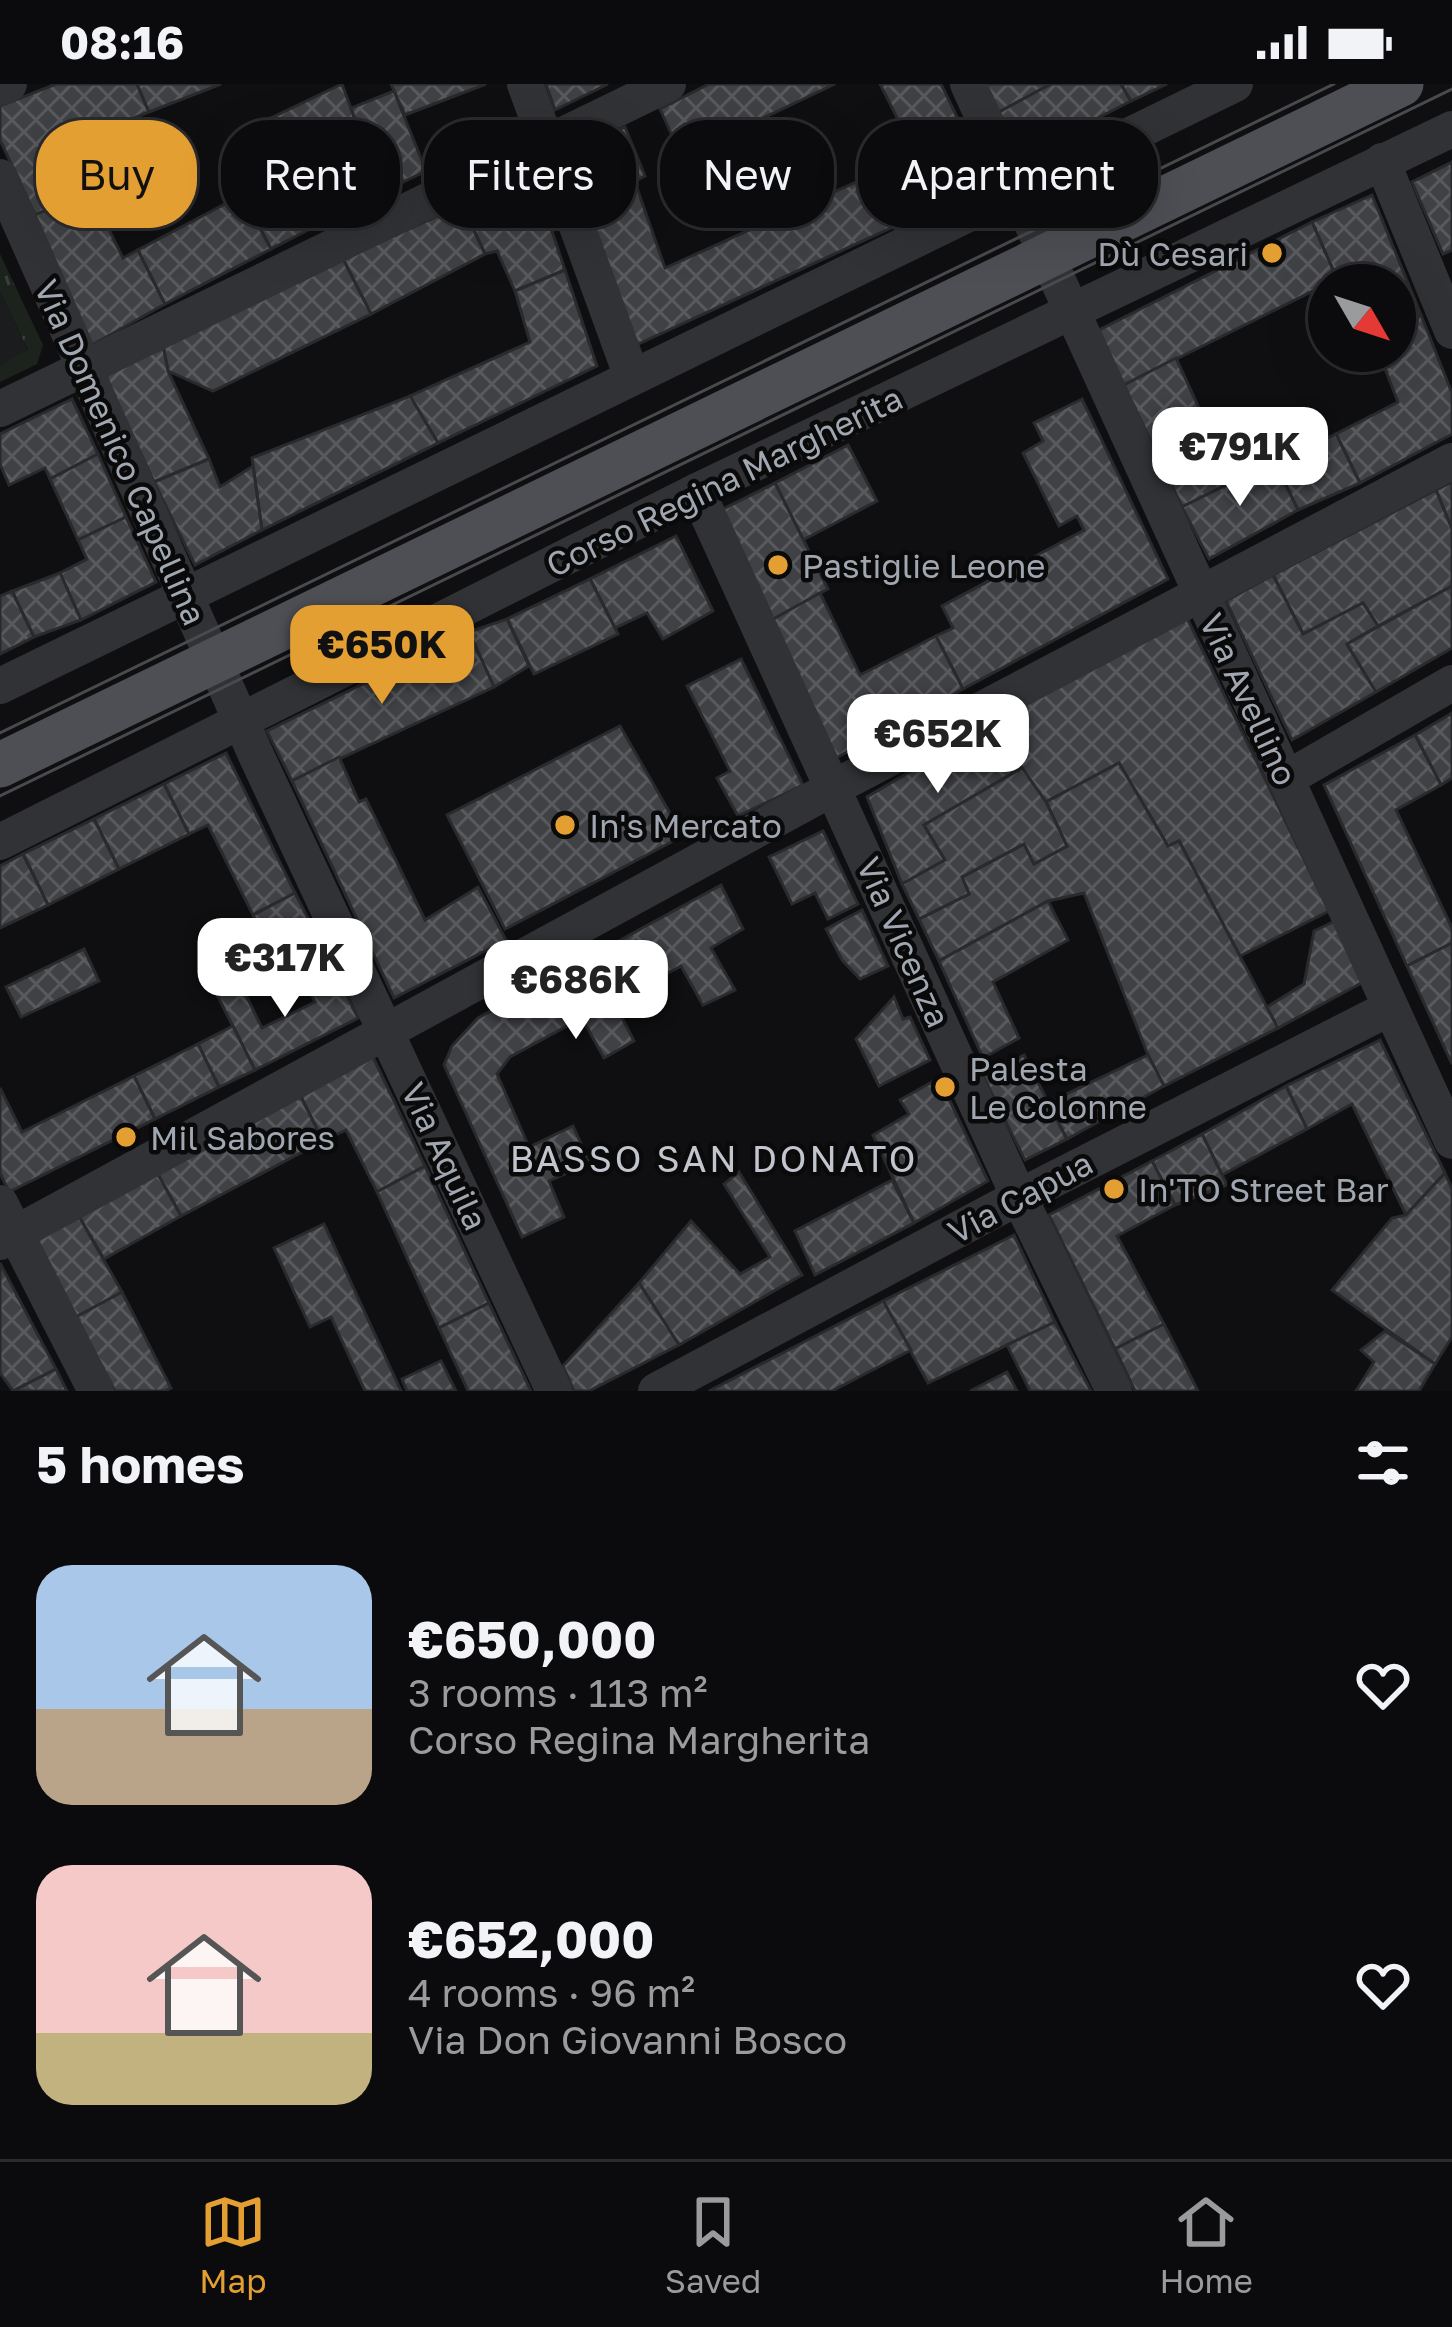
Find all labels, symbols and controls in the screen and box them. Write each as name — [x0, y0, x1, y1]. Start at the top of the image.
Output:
text: 08:16 — [60, 15, 184, 69]
chip: Buy — [36, 120, 197, 228]
chip: Rent — [221, 120, 400, 228]
chip: Filters — [424, 120, 636, 228]
chip: New — [660, 120, 834, 228]
chip: Apartment — [858, 120, 1158, 228]
place label: Dù Cesari — [1097, 234, 1248, 273]
marker: Dù Cesari — [1259, 240, 1285, 266]
north arrow — [1308, 264, 1416, 372]
map controls — [1308, 264, 1416, 372]
street label: Via Domenico Capellina — [27, 273, 215, 631]
street label: Corso Regina Margherita — [540, 378, 908, 584]
pin: €791K — [1156, 407, 1324, 509]
text: €791K — [1179, 422, 1301, 469]
place label: Pastiglie Leone — [802, 546, 1045, 585]
marker: Pastiglie Leone — [765, 552, 791, 578]
pin: €650K — [298, 605, 466, 707]
street label: Via Avellino — [1192, 607, 1306, 791]
text: €650K — [317, 620, 447, 667]
pin: €652K — [854, 694, 1022, 796]
text: €652K — [874, 709, 1002, 756]
place label: In's Mercato — [589, 806, 782, 845]
marker: In's Mercato — [552, 812, 578, 838]
street label: Via Vicenza — [849, 851, 959, 1033]
pin: €317K — [201, 918, 369, 1020]
text: €317K — [225, 933, 345, 980]
pin: €686K — [492, 940, 660, 1042]
text: €686K — [511, 955, 641, 1002]
place label: Palesta Le Colonne — [969, 1049, 1147, 1126]
marker: Palesta Le Colonne — [932, 1074, 958, 1100]
street label: Via Aquila — [394, 1076, 496, 1236]
place label: Mil Sabores — [150, 1118, 335, 1157]
marker: Mil Sabores — [113, 1124, 139, 1150]
district label: BASSO SAN DONATO — [510, 1137, 918, 1180]
street label: Via Capua — [941, 1143, 1099, 1251]
place label: In'TO Street Bar — [1138, 1170, 1389, 1209]
marker: In'TO Street Bar — [1101, 1176, 1127, 1202]
icon: filters — [1350, 1430, 1416, 1496]
text: 5 homes — [36, 1433, 245, 1494]
text: €650,000 — [408, 1608, 656, 1669]
icon: home — [132, 1613, 276, 1757]
icon: heart — [1350, 1652, 1416, 1718]
text: 3 rooms · 113 m² — [408, 1669, 708, 1716]
text: Corso Regina Margherita — [408, 1716, 870, 1763]
text: €652,000 — [408, 1908, 654, 1969]
icon: home — [132, 1913, 276, 2057]
icon: heart — [1350, 1952, 1416, 2018]
text: 4 rooms · 96 m² — [408, 1969, 695, 2016]
text: Via Don Giovanni Bosco — [408, 2016, 847, 2063]
tab: Map — [199, 2189, 267, 2300]
tab: Saved — [665, 2189, 761, 2300]
tab: Home — [1160, 2189, 1253, 2300]

